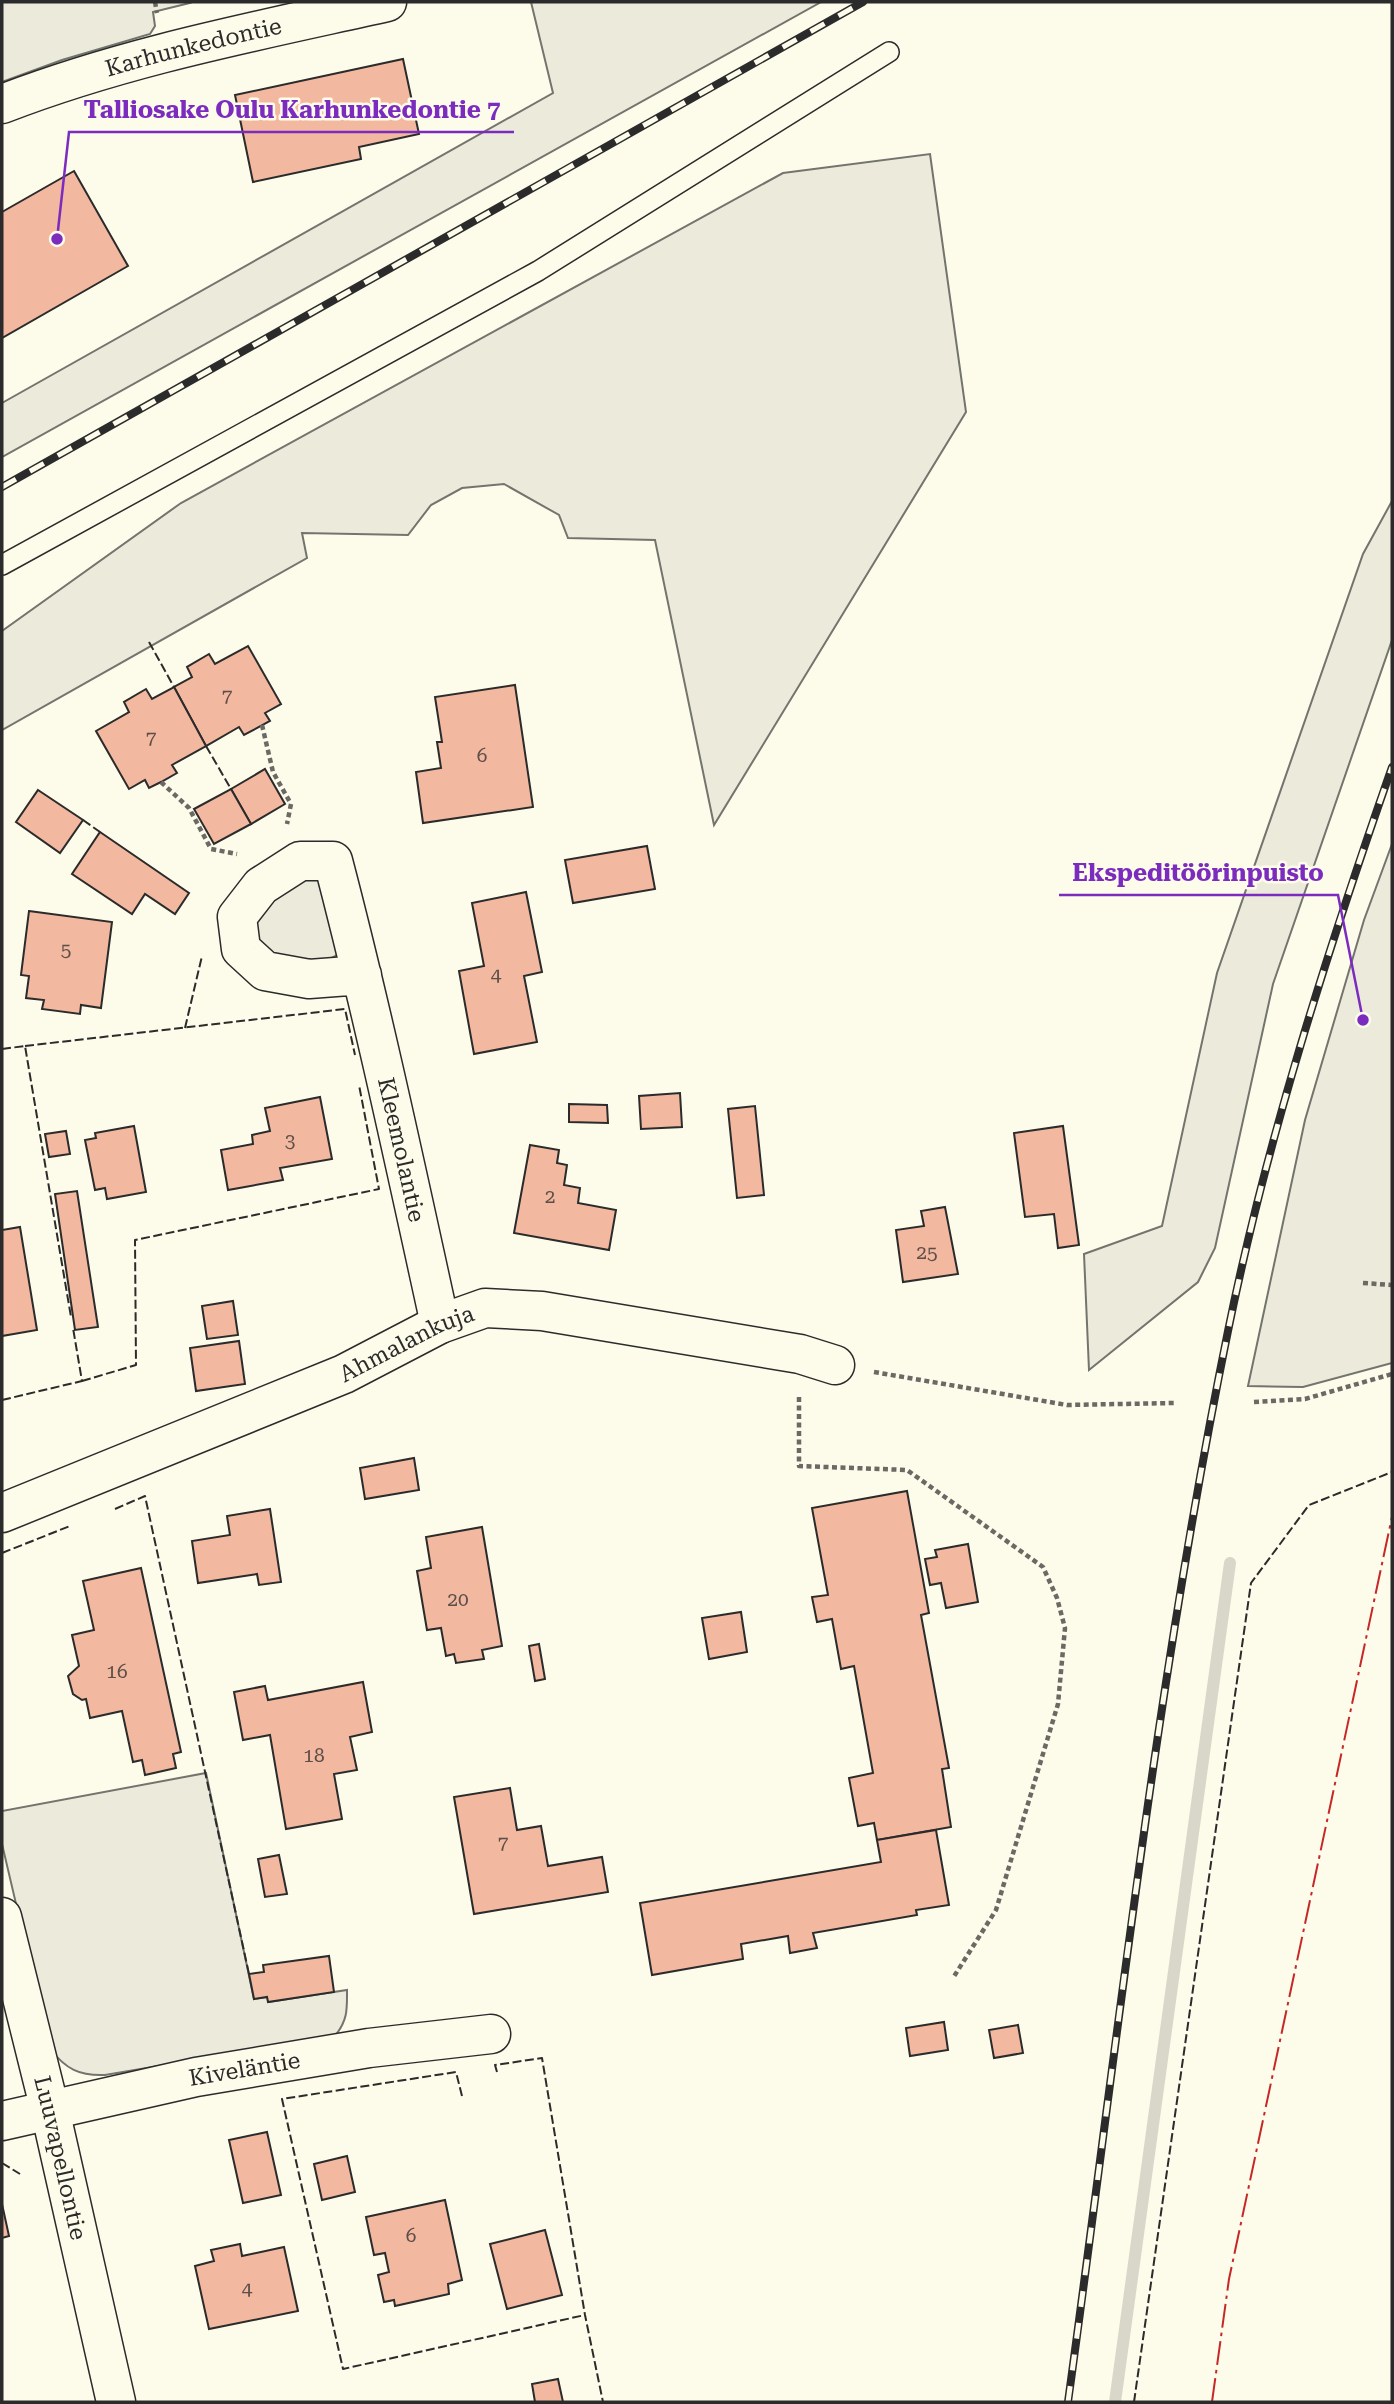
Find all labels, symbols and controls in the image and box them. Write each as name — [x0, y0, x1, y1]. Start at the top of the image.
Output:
street label: Karhunkedontie — [102, 13, 284, 82]
callout: Talliosake Oulu Karhunkedontie 7 — [69, 87, 514, 132]
text: Talliosake Oulu Karhunkedontie 7 — [84, 96, 500, 124]
house number: 7 — [222, 685, 233, 708]
house number: 7 — [146, 727, 157, 750]
house number: 6 — [477, 744, 487, 767]
callout: Ekspeditöörinpuisto — [1059, 850, 1338, 895]
text: Ekspeditöörinpuisto — [1072, 859, 1324, 887]
house number: 5 — [61, 938, 71, 961]
house number: 4 — [491, 963, 502, 986]
street label: Kleemolantie — [372, 1075, 430, 1225]
house number: 3 — [285, 1129, 295, 1152]
house number: 2 — [545, 1185, 555, 1208]
house number: 25 — [916, 1241, 938, 1264]
street label: Ahmalankuja — [335, 1300, 478, 1388]
house number: 20 — [447, 1588, 469, 1611]
house number: 16 — [106, 1660, 128, 1683]
house number: 18 — [303, 1744, 325, 1767]
house number: 7 — [498, 1832, 509, 1855]
street label: Kiveläntie — [187, 2047, 302, 2092]
street label: Luuvapellontie — [28, 2073, 92, 2243]
house number: 6 — [406, 2224, 416, 2247]
house number: 4 — [242, 2277, 253, 2300]

